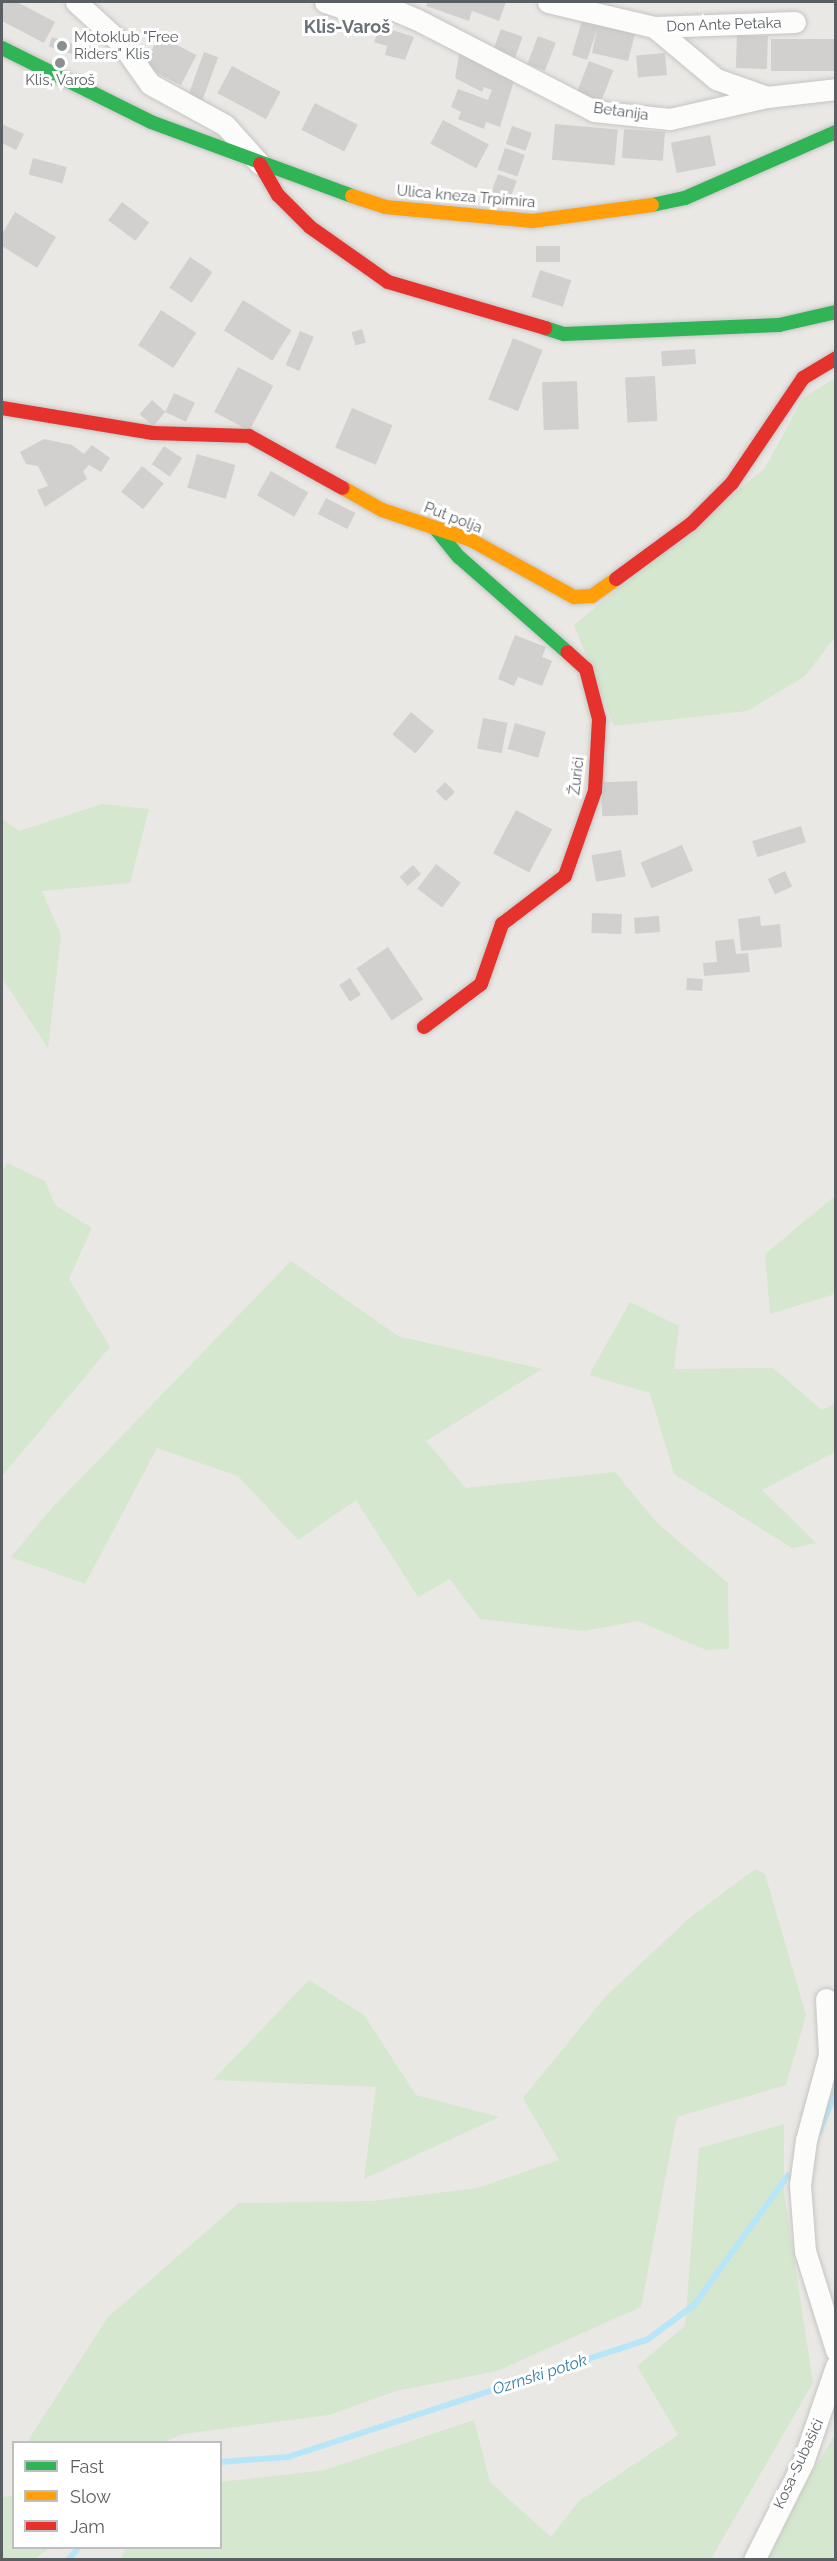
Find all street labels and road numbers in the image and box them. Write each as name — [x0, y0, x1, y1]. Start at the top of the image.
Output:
street label: Don Ante Petaka — [666, 14, 782, 36]
street label: Betanija — [592, 99, 650, 125]
street label: Ulica kneza Trpimira — [396, 182, 536, 212]
street label: Put polja — [421, 499, 485, 537]
street label: Žurići — [566, 756, 588, 796]
street label: Kosa-Subašići — [770, 2416, 828, 2512]

